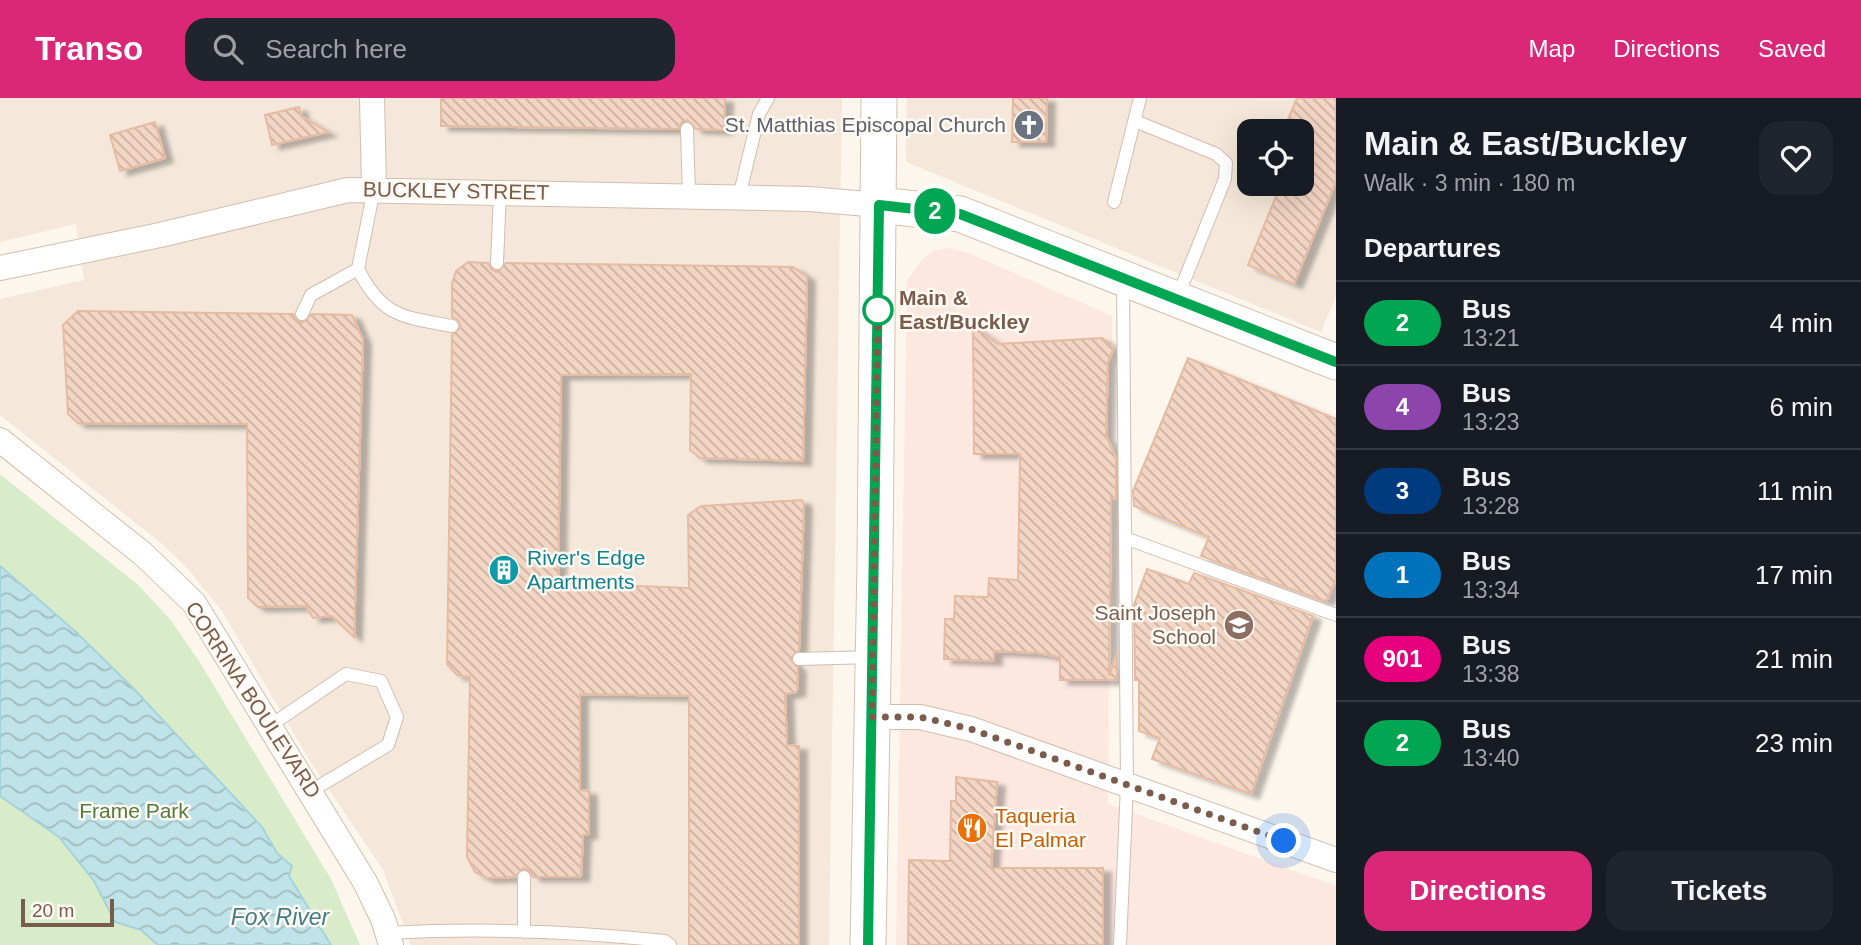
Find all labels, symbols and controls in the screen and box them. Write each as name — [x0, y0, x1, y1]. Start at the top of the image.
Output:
search box — [185, 18, 675, 81]
text: Transo — [35, 30, 143, 67]
icon: search — [209, 30, 247, 68]
text: Search here — [265, 34, 407, 64]
text: Map — [1529, 35, 1575, 62]
text: Directions — [1613, 35, 1720, 62]
text: Saved — [1758, 35, 1826, 62]
church icon: St. Matthias Episcopal Church — [1012, 108, 1046, 142]
place label: St. Matthias Episcopal Church — [725, 113, 1006, 136]
map controls — [1237, 119, 1314, 196]
button: locate — [1237, 119, 1314, 196]
button: heart — [1759, 121, 1833, 195]
text: Main & East/Buckley — [1364, 125, 1687, 162]
text: Walk · 3 min · 180 m — [1364, 170, 1575, 196]
street label: BUCKLEY STREET — [363, 177, 550, 204]
line badge: 2 — [912, 188, 958, 234]
text: 2 — [928, 197, 942, 224]
text: Departures — [1364, 233, 1501, 263]
place label: Main & East/Buckley — [899, 286, 1030, 333]
text: Bus — [1462, 294, 1511, 324]
marker: Main & East/Buckley — [863, 295, 893, 325]
text: 4 min — [1769, 308, 1833, 338]
text: 2 — [1396, 309, 1409, 336]
text: 13:21 — [1462, 325, 1520, 351]
text: Bus — [1462, 378, 1511, 408]
text: 6 min — [1769, 392, 1833, 422]
text: 4 — [1396, 393, 1409, 420]
text: 13:23 — [1462, 409, 1520, 435]
text: Bus — [1462, 462, 1511, 492]
text: 11 min — [1757, 476, 1833, 506]
text: 3 — [1396, 477, 1409, 504]
text: 13:28 — [1462, 493, 1520, 519]
place label: River's Edge Apartments — [527, 546, 645, 593]
text: Bus — [1462, 546, 1511, 576]
building icon: River's Edge Apartments — [487, 553, 521, 587]
text: 17 min — [1755, 560, 1833, 590]
text: 1 — [1396, 561, 1409, 588]
text: 13:34 — [1462, 577, 1520, 603]
street label: CORRINA BOULEVARD — [181, 597, 326, 802]
place label: Saint Joseph School — [1095, 601, 1216, 648]
school or university icon: Saint Joseph School — [1222, 608, 1256, 642]
text: Bus — [1462, 630, 1511, 660]
text: 21 min — [1755, 644, 1833, 674]
text: 901 — [1382, 645, 1423, 672]
text: 13:38 — [1462, 661, 1520, 687]
text: Bus — [1462, 714, 1511, 744]
text: 23 min — [1755, 728, 1833, 758]
text: 2 — [1396, 729, 1409, 756]
text: 13:40 — [1462, 745, 1520, 771]
park label: Frame Park — [79, 799, 189, 822]
place label: Taqueria El Palmar — [995, 804, 1086, 851]
restaurant icon: Taqueria El Palmar — [955, 811, 989, 845]
your location — [1266, 823, 1301, 858]
button: Directions — [1364, 851, 1592, 931]
button: Tickets — [1606, 851, 1833, 931]
scale bar — [21, 896, 114, 928]
text: 20 m — [32, 900, 74, 921]
water label: Fox River — [231, 904, 331, 930]

